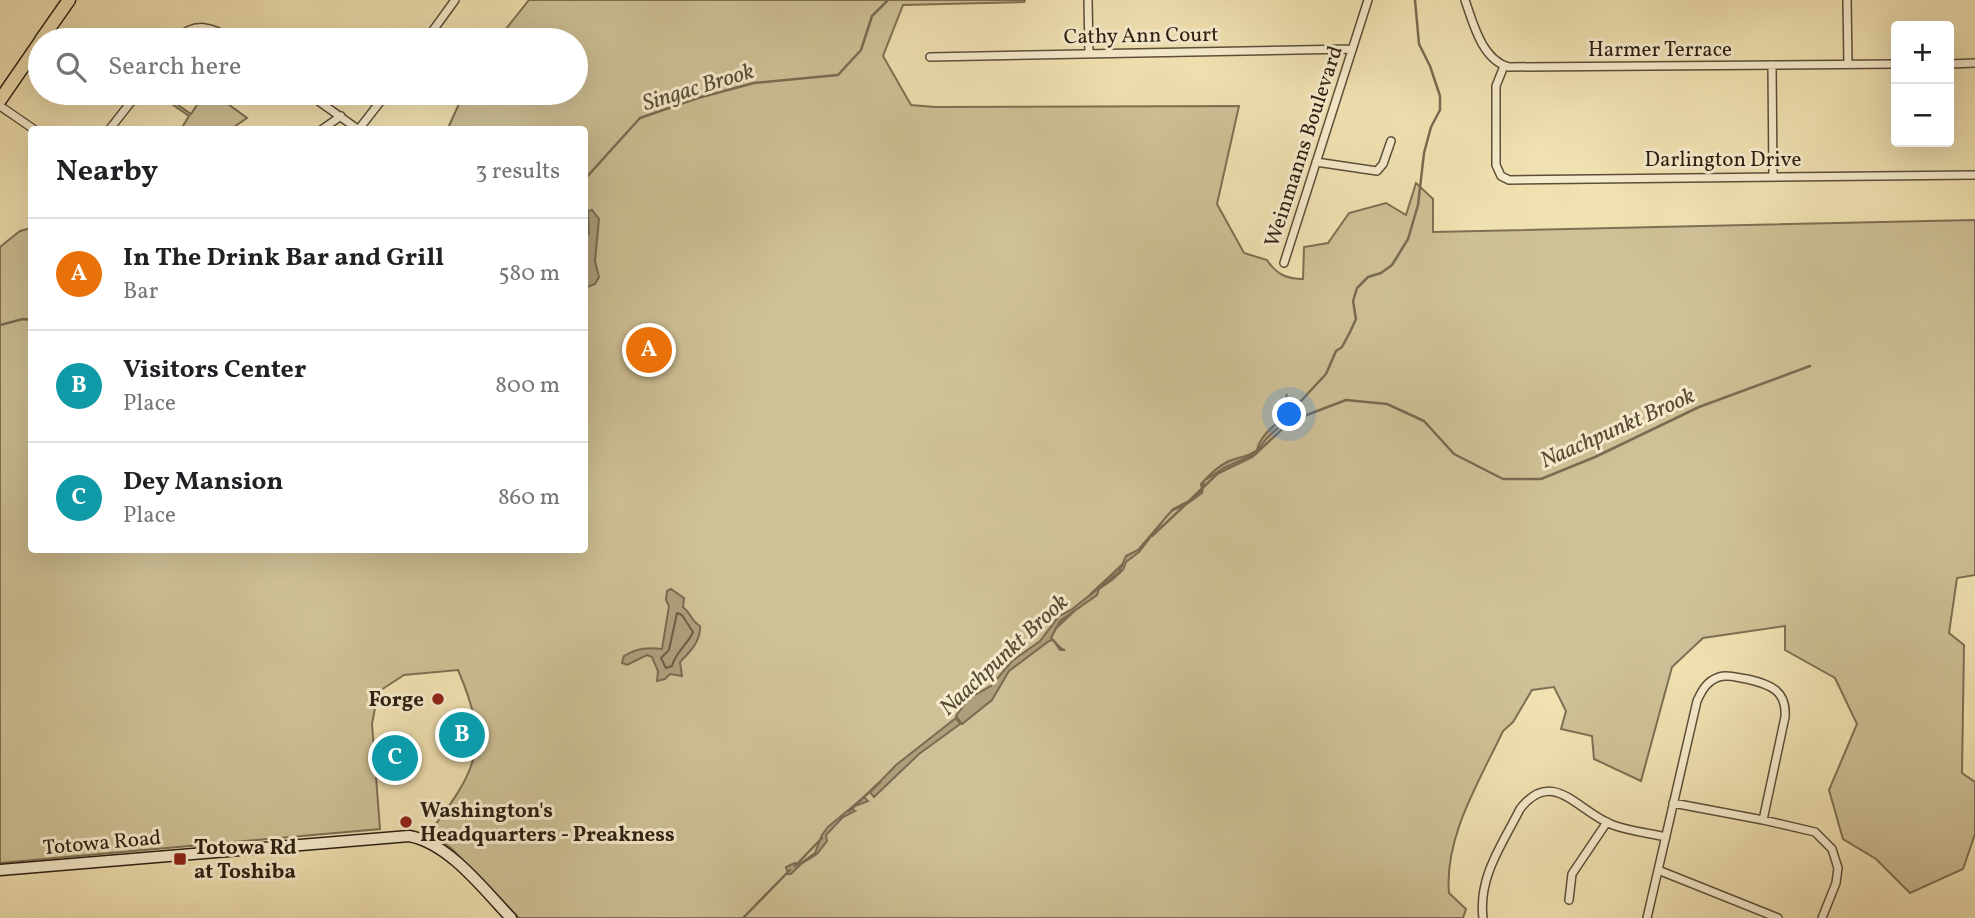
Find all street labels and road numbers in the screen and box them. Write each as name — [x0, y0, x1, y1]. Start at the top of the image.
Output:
street label: Cathy Ann Court — [1063, 21, 1219, 52]
street label: Harmer Terrace — [1588, 36, 1732, 65]
street label: Weinmanns Boulevard — [1258, 42, 1351, 251]
street label: Darlington Drive — [1645, 146, 1801, 175]
street label: Totowa Road — [42, 824, 162, 863]

